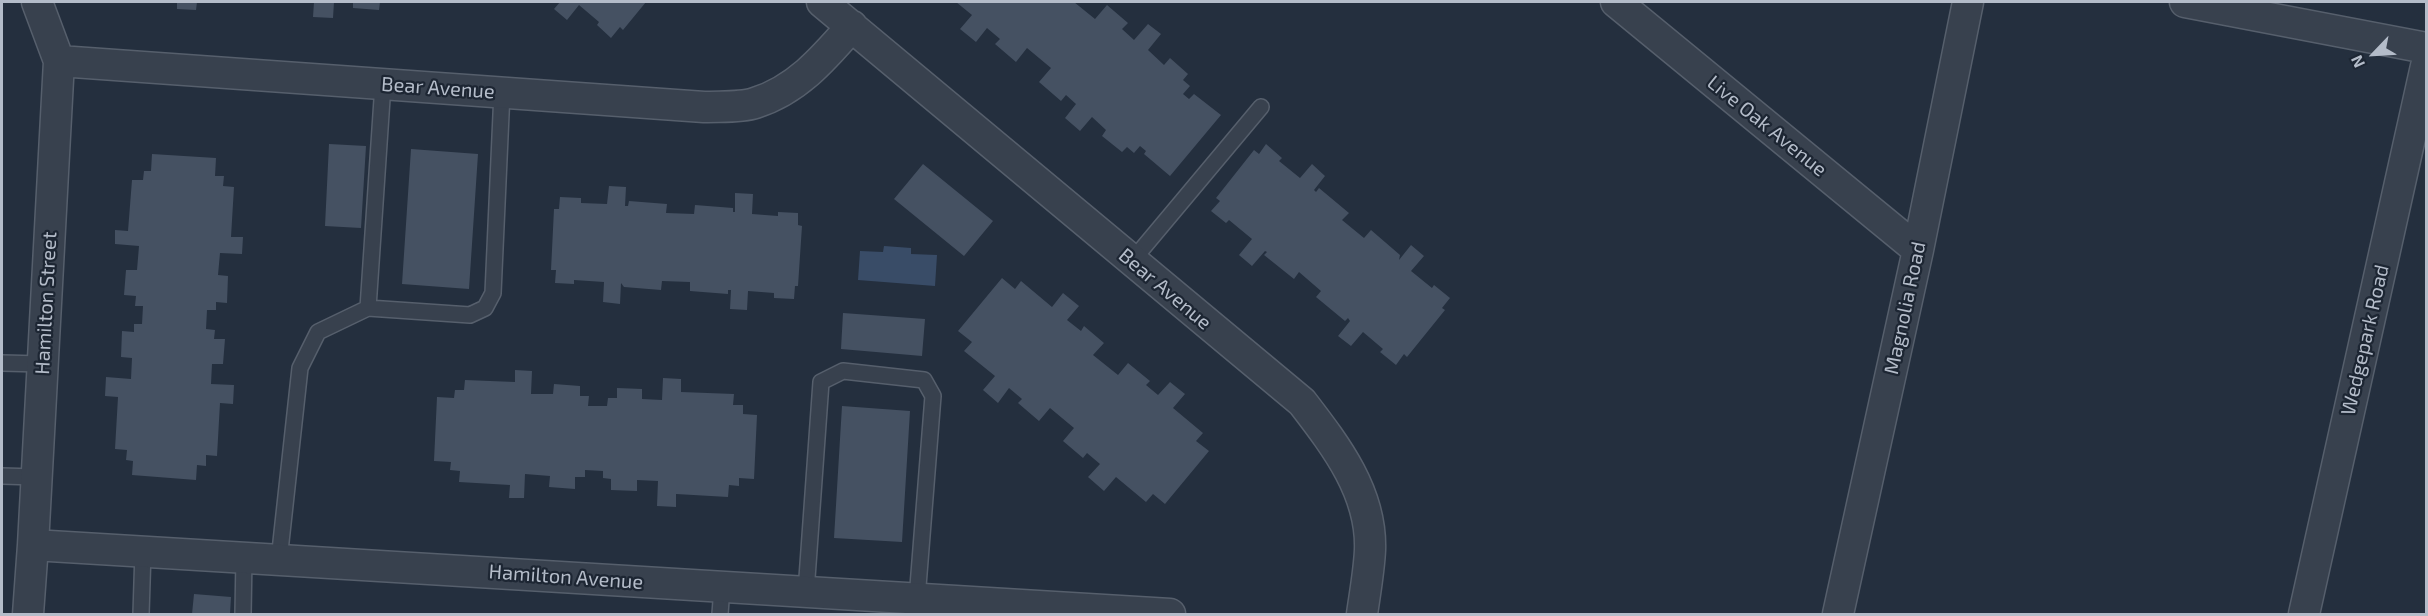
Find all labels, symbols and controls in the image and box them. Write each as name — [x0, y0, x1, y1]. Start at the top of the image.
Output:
north arrow — [2344, 24, 2404, 84]
text: N — [2346, 53, 2368, 71]
street label: Live Oak Avenue — [1702, 70, 1832, 182]
street label: Bear Avenue — [380, 72, 496, 104]
street label: Hamilton Street — [30, 231, 62, 375]
street label: Magnolia Road — [1879, 239, 1931, 377]
street label: Bear Avenue — [1114, 243, 1216, 335]
street label: Wedgepark Road — [2336, 262, 2394, 418]
street label: Hamilton Avenue — [488, 560, 644, 594]

